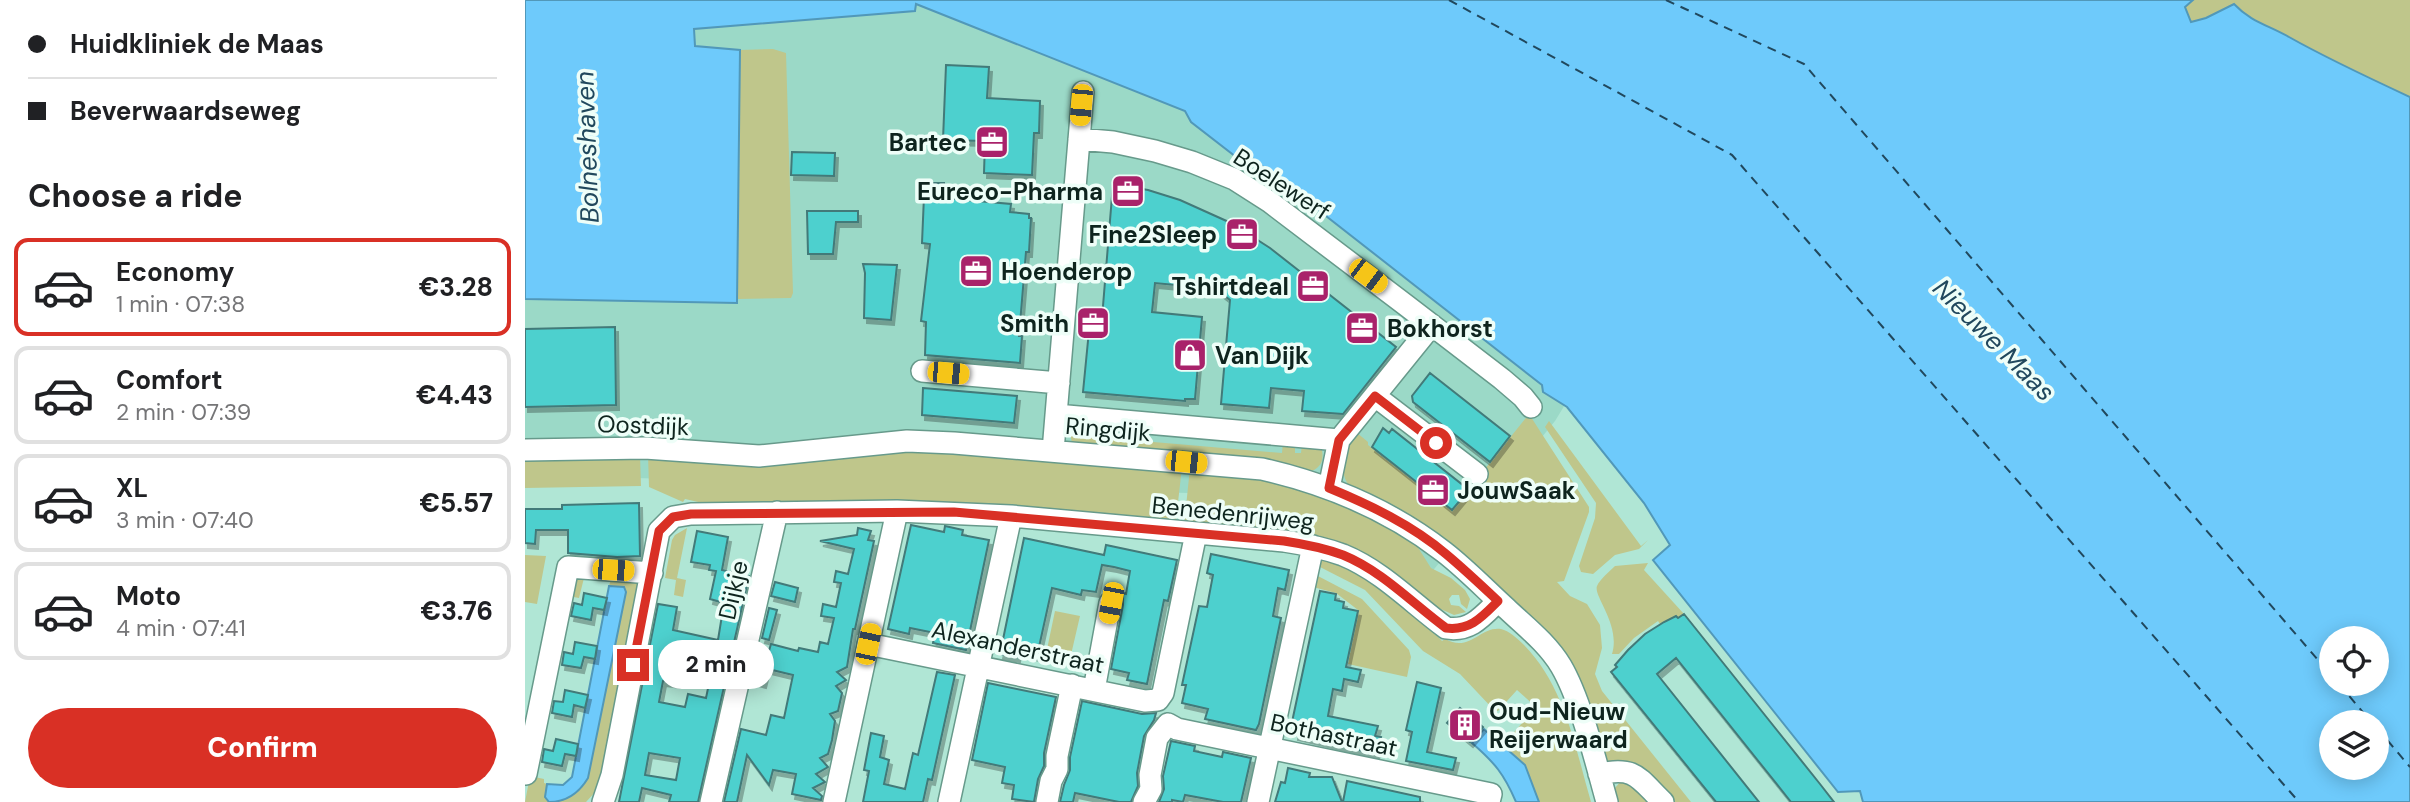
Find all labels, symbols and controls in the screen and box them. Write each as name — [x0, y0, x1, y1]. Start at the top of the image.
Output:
text: Huidkliniek de Maas — [70, 27, 324, 61]
water label: Bolneshaven — [567, 70, 607, 224]
car — [1069, 83, 1094, 127]
text: Beverwaardseweg — [70, 94, 301, 128]
office icon: Bartec — [973, 123, 1011, 161]
place label: Bartec — [889, 127, 967, 158]
street label: Boelewerf — [1228, 141, 1336, 227]
office icon: Eureco-Pharma — [1109, 172, 1147, 210]
text: Choose a ride — [28, 175, 243, 217]
place label: Eureco-Pharma — [917, 176, 1103, 207]
office icon: Fine2Sleep — [1223, 215, 1261, 253]
place label: Fine2Sleep — [1088, 219, 1217, 250]
office icon: Hoenderop — [957, 252, 995, 290]
text: Economy — [116, 255, 234, 289]
car — [1345, 255, 1392, 297]
icon: car — [32, 256, 95, 319]
place label: Hoenderop — [1001, 256, 1132, 287]
office icon: Tshirtdeal — [1294, 267, 1332, 305]
text: €3.28 — [419, 270, 493, 304]
place label: Tshirtdeal — [1171, 271, 1289, 302]
water label: Nieuwe Maas — [1926, 272, 2062, 408]
text: 1 min · 07:38 — [116, 289, 245, 319]
office icon: Smith — [1074, 304, 1112, 342]
place label: Smith — [1000, 308, 1069, 339]
office icon: Bokhorst — [1343, 309, 1381, 347]
place label: Bokhorst — [1387, 313, 1493, 344]
shop icon: Van Dijk — [1171, 336, 1209, 374]
place label: Van Dijk — [1215, 340, 1309, 371]
car — [927, 361, 970, 385]
text: Comfort — [116, 363, 222, 397]
icon: car — [32, 364, 95, 427]
text: €4.43 — [416, 378, 493, 412]
text: 2 min · 07:39 — [116, 397, 251, 427]
street label: Oostdijk — [596, 408, 690, 442]
street label: Ringdijk — [1064, 410, 1152, 448]
route start — [1420, 427, 1452, 459]
car — [1165, 449, 1208, 475]
text: XL — [116, 471, 148, 505]
office icon: JouwSaak — [1414, 471, 1452, 509]
icon: car — [32, 472, 95, 535]
place label: JouwSaak — [1457, 475, 1576, 506]
text: €5.57 — [420, 486, 493, 520]
street label: Benedenrijweg — [1150, 489, 1316, 537]
text: 3 min · 07:40 — [116, 505, 254, 535]
street label: Dijkje — [711, 557, 755, 623]
car — [592, 558, 635, 582]
text: Moto — [116, 579, 181, 613]
icon: car — [32, 580, 95, 643]
car — [1097, 580, 1126, 626]
text: €3.76 — [421, 594, 493, 628]
text: 4 min · 07:41 — [116, 613, 246, 643]
street label: Alexanderstraat — [929, 614, 1107, 680]
car — [854, 621, 883, 667]
map controls — [2319, 626, 2389, 780]
button: locate — [2319, 626, 2389, 696]
callout: 2 min — [657, 640, 773, 690]
route end — [617, 649, 649, 681]
text: 2 min — [685, 649, 747, 679]
place label: Oud-Nieuw Reijerwaard — [1489, 696, 1628, 755]
street label: Bothastraat — [1267, 706, 1401, 764]
building icon: Oud-Nieuw Reijerwaard — [1446, 706, 1484, 744]
button: Confirm — [28, 708, 497, 788]
button: layers — [2319, 710, 2389, 780]

